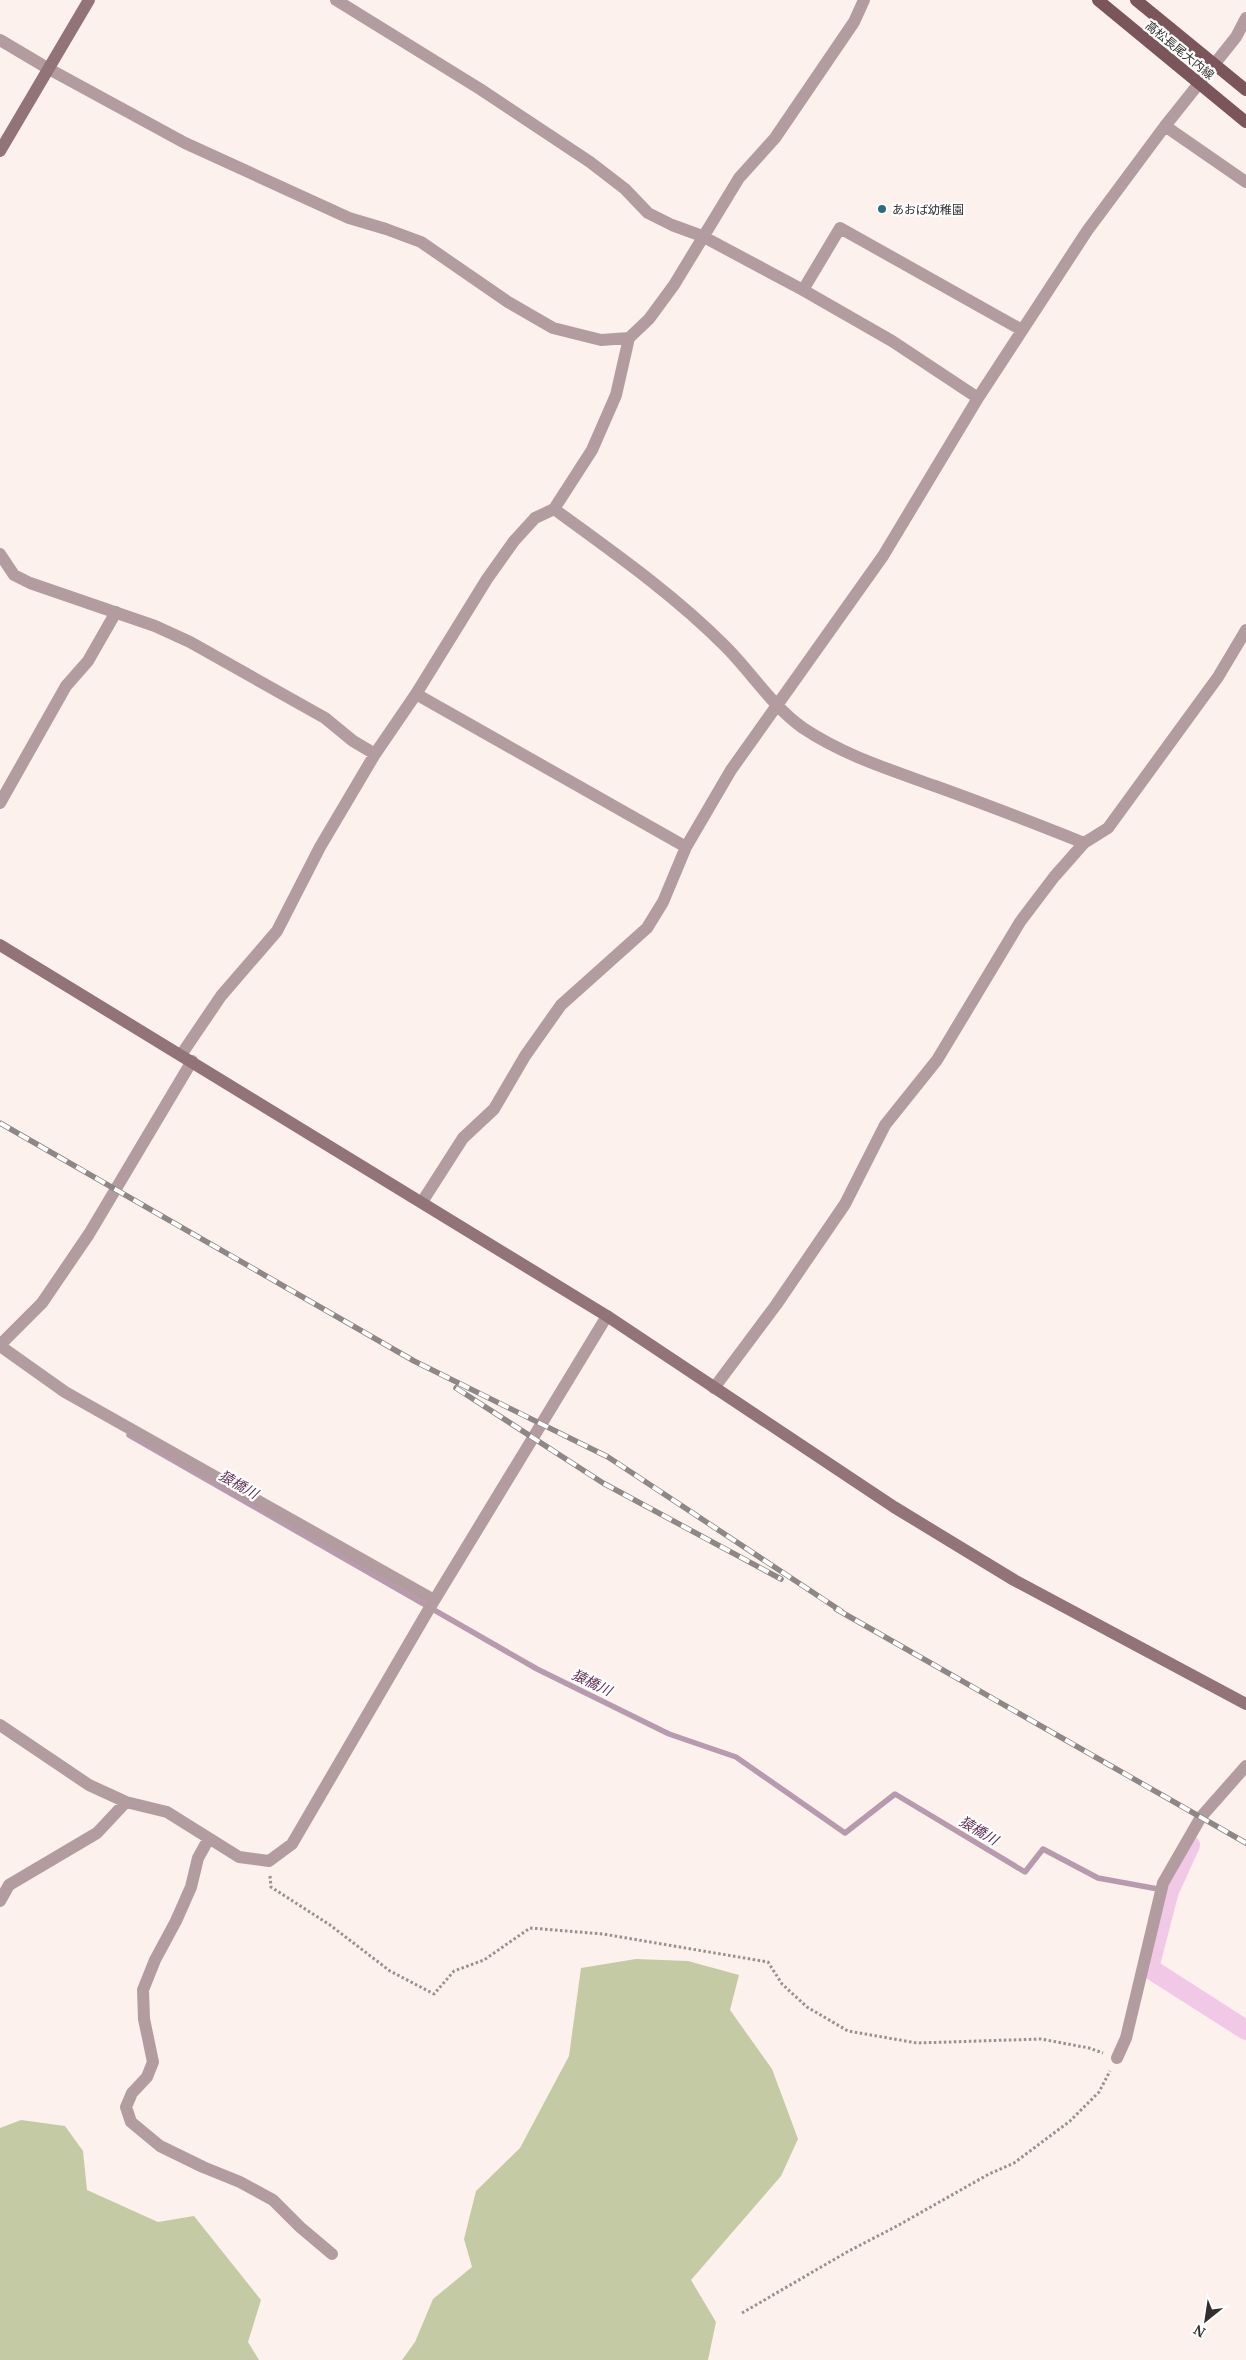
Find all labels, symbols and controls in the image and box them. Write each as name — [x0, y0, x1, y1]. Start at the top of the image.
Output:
street label: 高松長尾大内線 — [1143, 18, 1217, 82]
place label: あおば幼稚園 — [892, 202, 964, 217]
marker: あおば幼稚園 — [876, 203, 888, 215]
water label: 猿橋川 — [216, 1465, 264, 1504]
water label: 猿橋川 — [569, 1664, 617, 1701]
water label: 猿橋川 — [956, 1811, 1004, 1850]
north arrow — [1181, 2295, 1231, 2345]
text: N — [1190, 2321, 1209, 2343]

